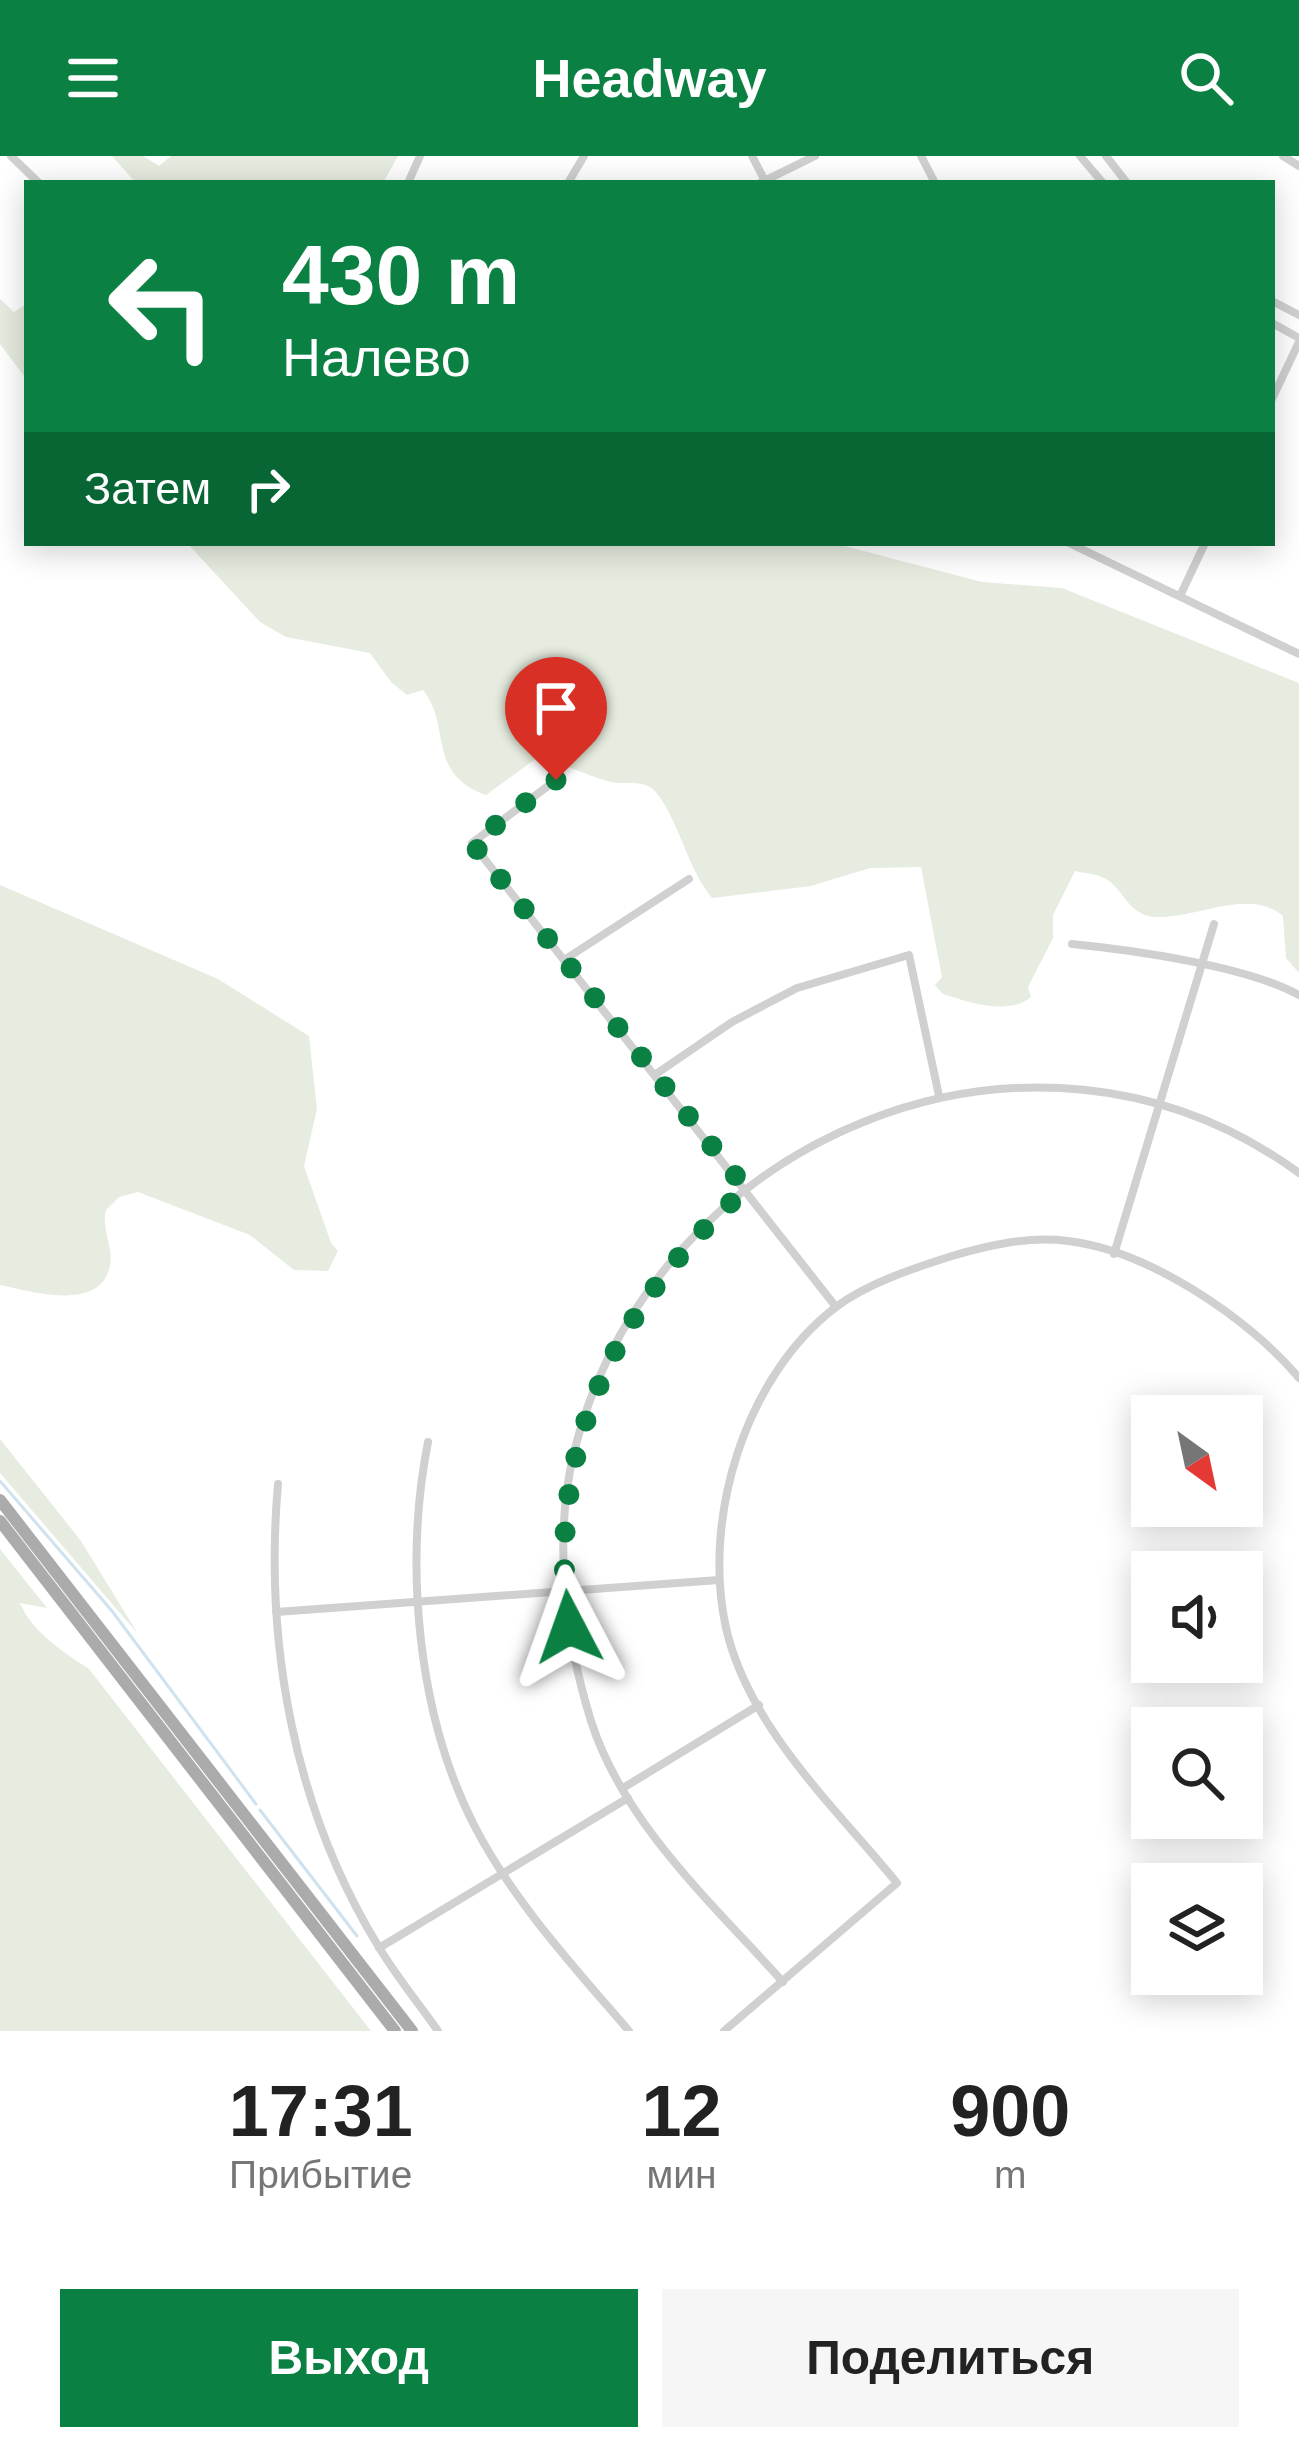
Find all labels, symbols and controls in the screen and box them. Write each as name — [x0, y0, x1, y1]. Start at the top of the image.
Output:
icon: menu — [60, 45, 126, 111]
icon: search — [1173, 45, 1239, 111]
text: Headway — [532, 48, 767, 108]
icon: left — [84, 228, 240, 384]
text: 430 m — [282, 228, 520, 322]
text: Налево — [282, 327, 471, 387]
icon: right — [235, 456, 301, 522]
text: Затем — [84, 463, 211, 514]
pin — [505, 657, 607, 780]
icon: arrive — [523, 675, 589, 741]
north arrow — [1131, 1395, 1263, 1527]
map controls — [1131, 1395, 1263, 1995]
button: sound — [1131, 1551, 1263, 1683]
position arrow — [506, 1564, 632, 1690]
button: search — [1131, 1707, 1263, 1839]
button: layers — [1131, 1863, 1263, 1995]
text: 17:31 — [229, 2071, 413, 2151]
text: 12 — [641, 2071, 722, 2151]
text: 900 — [950, 2071, 1070, 2151]
text: Прибытие — [229, 2153, 412, 2196]
text: мин — [646, 2153, 717, 2196]
text: m — [994, 2153, 1026, 2196]
button: Выход — [60, 2289, 638, 2427]
button: Поделиться — [662, 2289, 1239, 2427]

